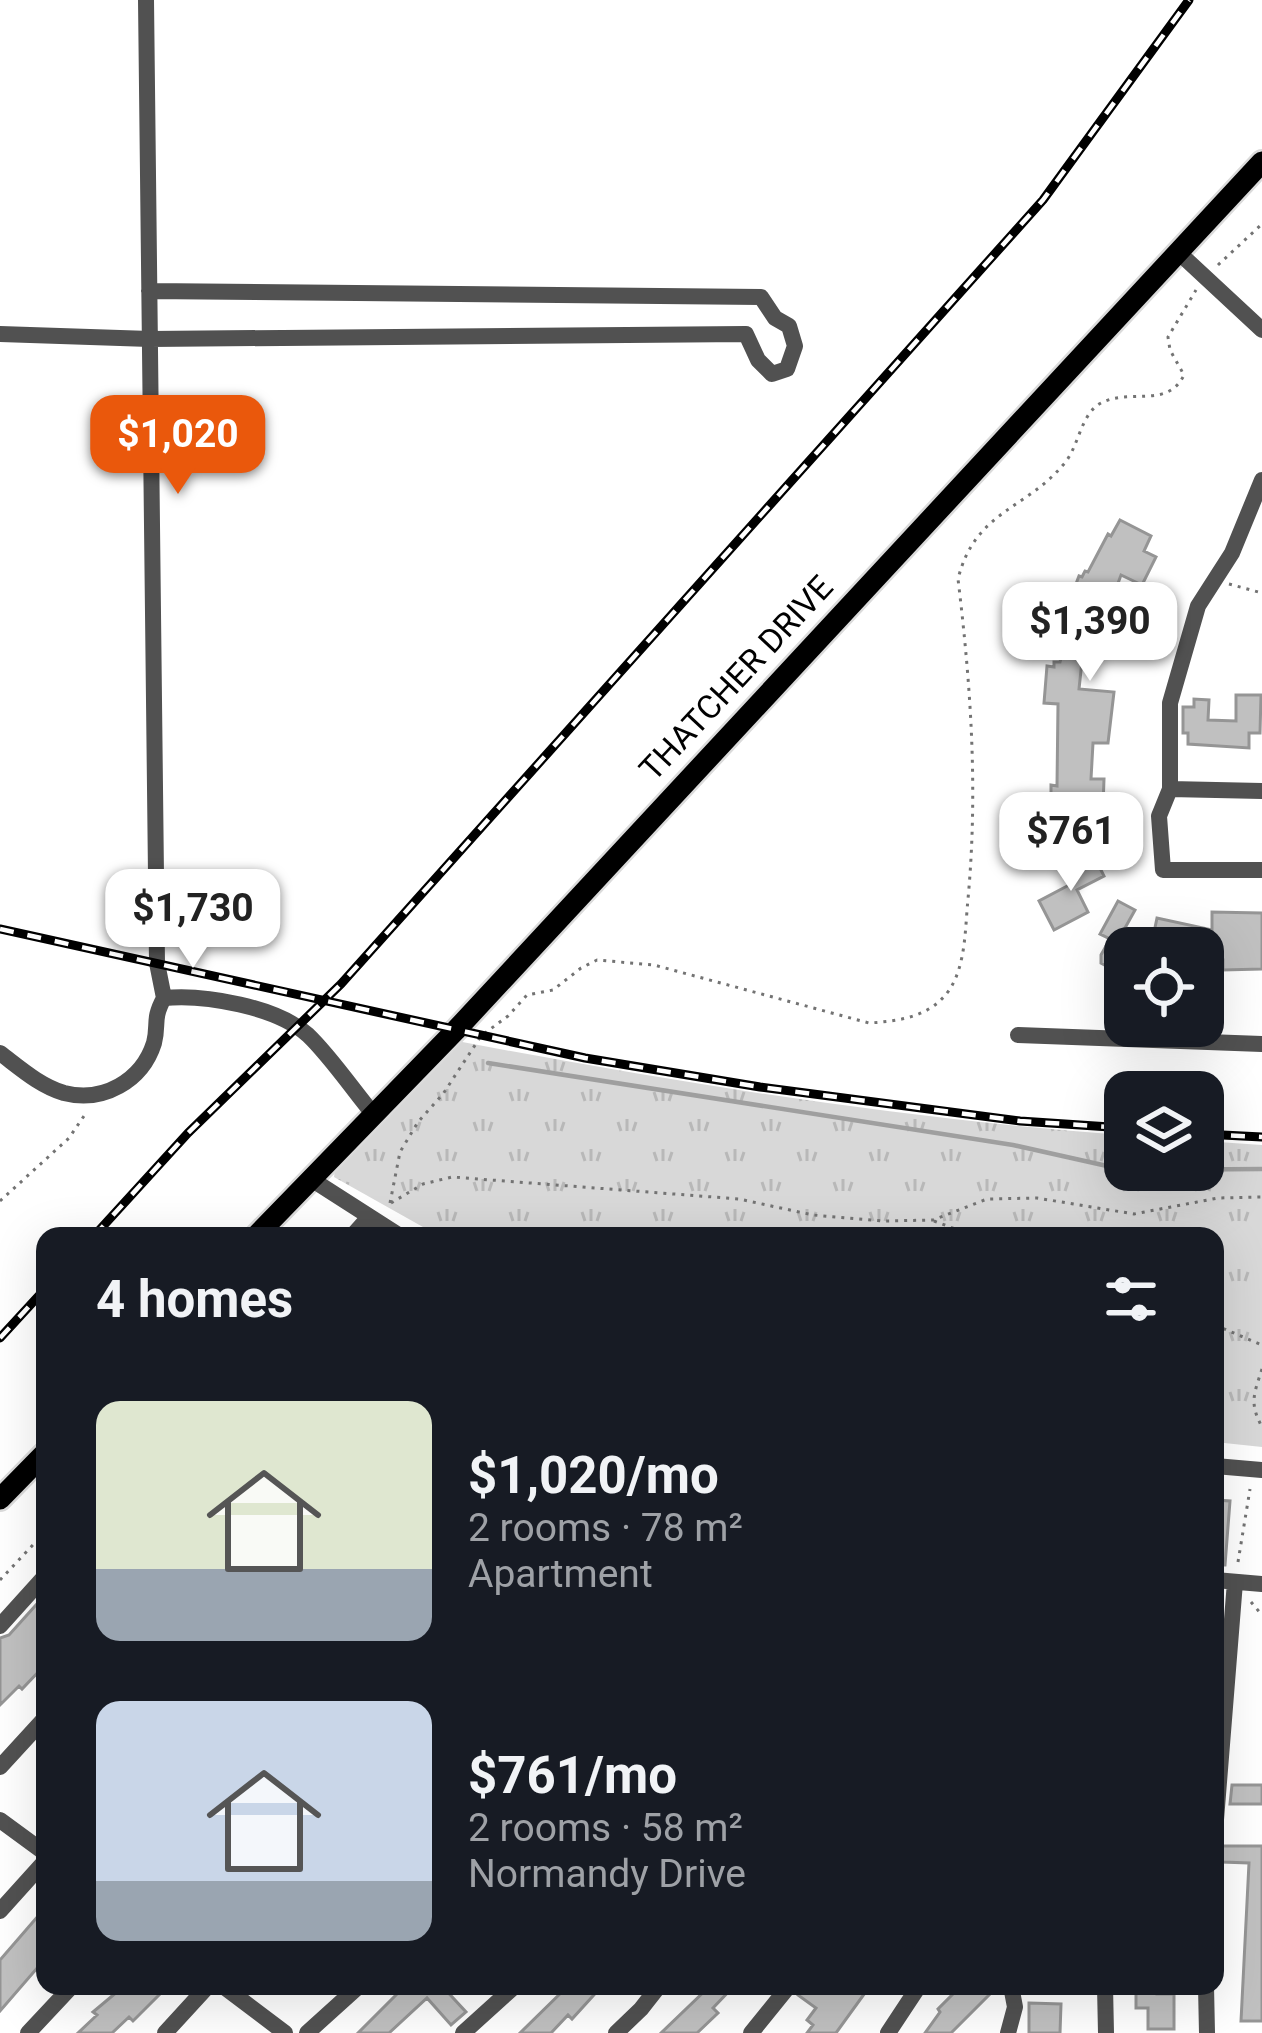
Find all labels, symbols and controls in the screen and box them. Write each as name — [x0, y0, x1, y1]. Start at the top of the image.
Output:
pin: $1,020 — [80, 395, 276, 497]
text: $1,020 — [117, 411, 239, 457]
street label: THATCHER DRIVE — [631, 568, 841, 788]
pin: $1,390 — [992, 582, 1188, 684]
text: $1,390 — [1029, 598, 1151, 644]
pin: $761 — [1000, 792, 1142, 894]
text: $761 — [1026, 808, 1116, 854]
pin: $1,730 — [95, 869, 291, 971]
text: $1,730 — [132, 885, 254, 931]
map controls — [1104, 927, 1224, 1191]
button: locate — [1104, 927, 1224, 1047]
button: layers — [1104, 1071, 1224, 1191]
icon: filters — [1098, 1266, 1164, 1332]
text: 4 homes — [96, 1270, 293, 1329]
text: $1,020/mo — [468, 1446, 719, 1505]
icon: home — [192, 1449, 336, 1593]
text: 2 rooms · 78 m² — [468, 1505, 743, 1551]
text: Apartment — [468, 1551, 653, 1597]
text: $761/mo — [468, 1746, 677, 1805]
icon: home — [192, 1749, 336, 1893]
text: 2 rooms · 58 m² — [468, 1805, 743, 1851]
text: Normandy Drive — [468, 1851, 746, 1897]

